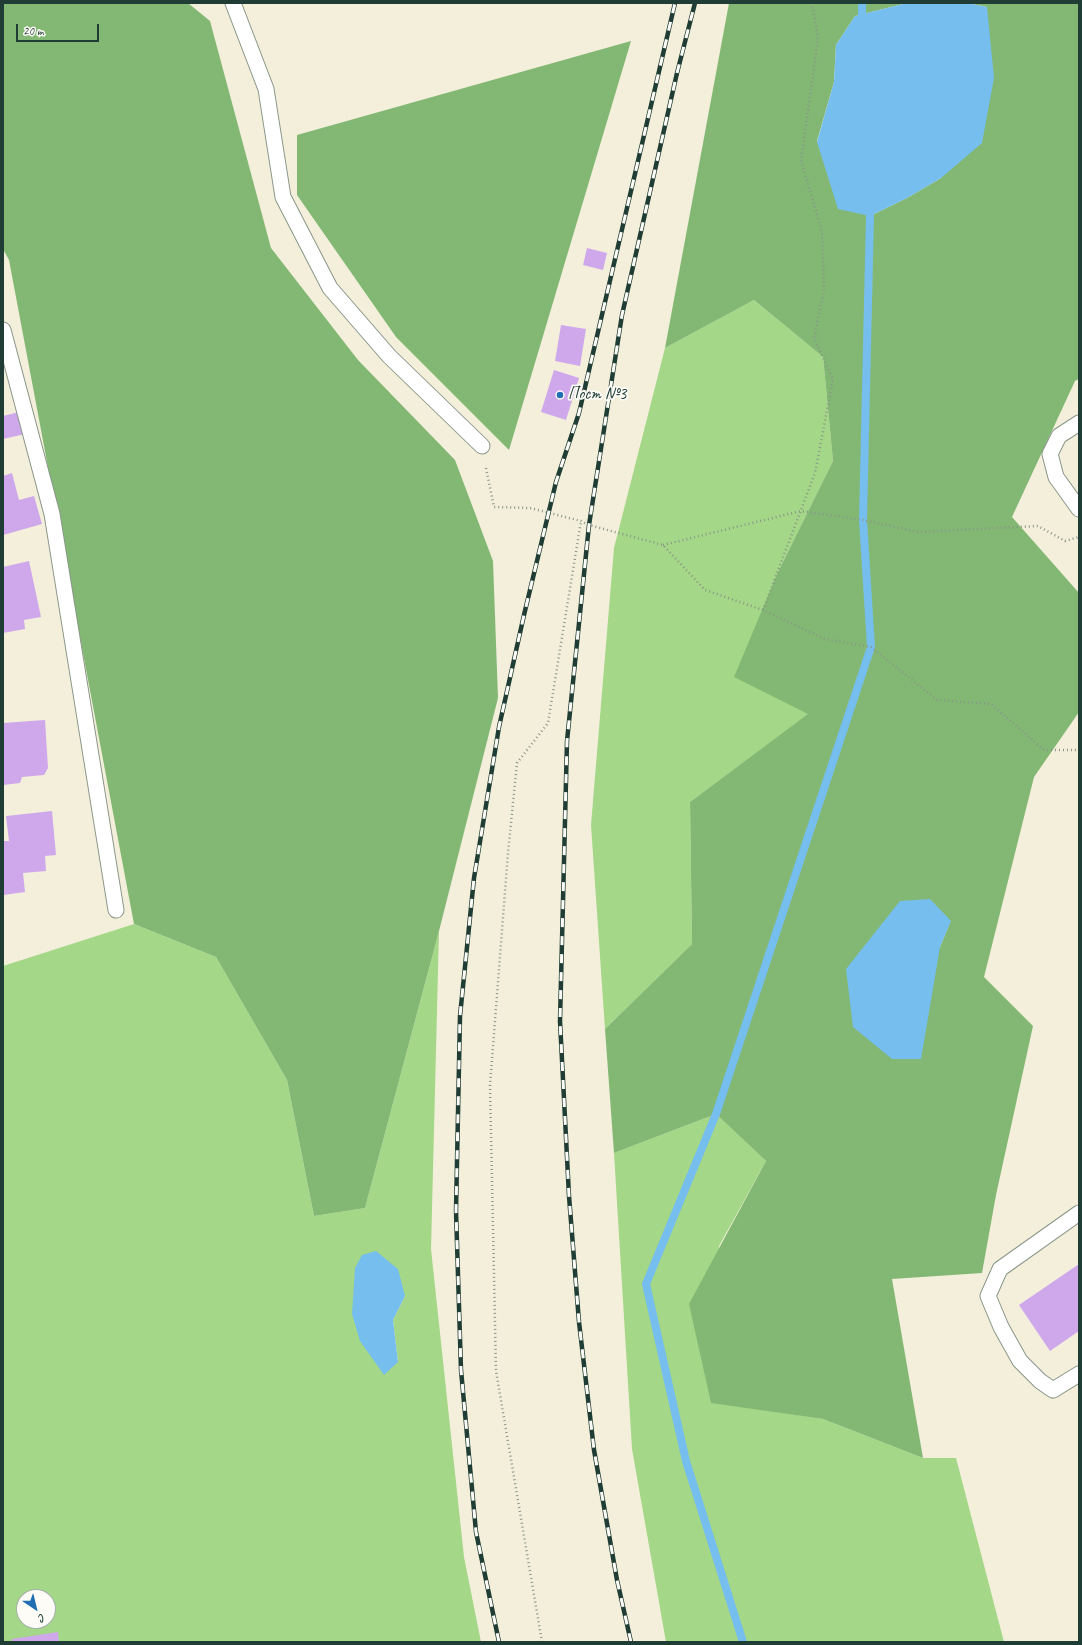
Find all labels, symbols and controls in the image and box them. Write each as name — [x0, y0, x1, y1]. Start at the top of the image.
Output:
scale bar — [18, 16, 101, 42]
text: 20 m — [23, 23, 43, 39]
place label: Пост №3 — [568, 385, 626, 405]
marker: Пост №3 — [555, 390, 565, 400]
north arrow — [16, 1589, 56, 1629]
text: С — [36, 1611, 49, 1625]

